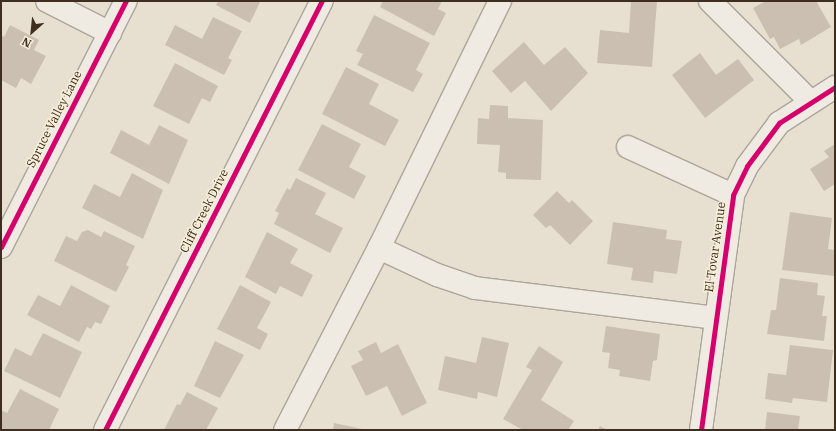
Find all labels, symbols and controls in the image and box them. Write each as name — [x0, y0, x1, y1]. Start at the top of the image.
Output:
north arrow — [12, 12, 52, 52]
text: N — [20, 34, 34, 51]
street label: Spruce Valley Lane — [23, 68, 85, 170]
street label: Cliff Creek Drive — [177, 167, 231, 255]
street label: El Tovar Avenue — [702, 201, 728, 293]

